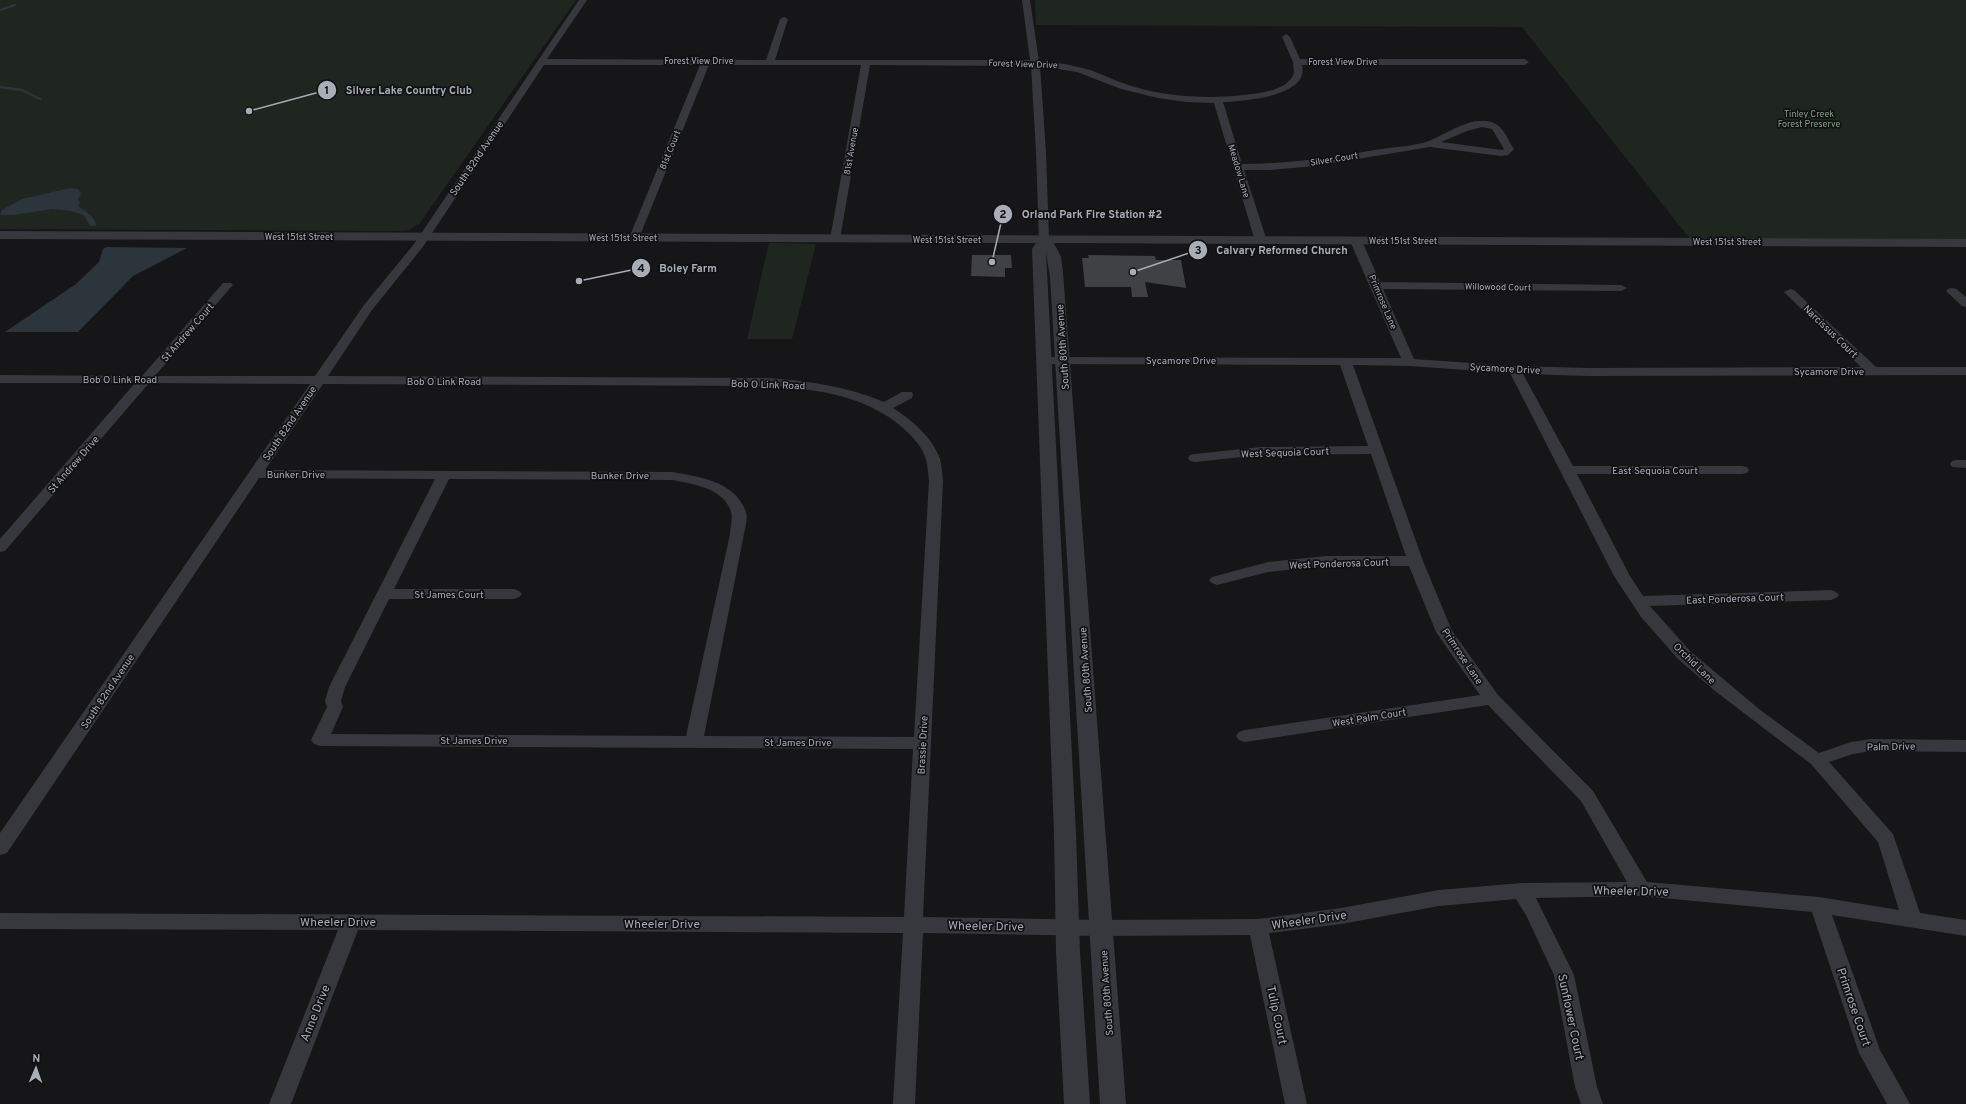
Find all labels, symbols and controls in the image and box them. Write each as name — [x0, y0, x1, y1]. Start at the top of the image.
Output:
street label: Forest View Drive — [664, 56, 734, 67]
street label: Forest View Drive — [1308, 57, 1378, 68]
street label: Forest View Drive — [988, 58, 1058, 71]
callout: Silver Lake Country Club — [317, 78, 480, 101]
text: 1 — [325, 83, 329, 99]
text: Silver Lake Country Club — [346, 84, 472, 98]
park label: Tinley Creek Forest Preserve — [1778, 109, 1841, 130]
street label: South 82nd Avenue — [447, 119, 507, 199]
street label: 81st Avenue — [842, 126, 861, 176]
street label: 81st Court — [658, 129, 683, 171]
street label: Meadow Lane — [1225, 143, 1252, 199]
street label: Silver Court — [1309, 150, 1359, 169]
callout: Orland Park Fire Station #2 — [993, 203, 1170, 226]
text: 2 — [999, 207, 1007, 223]
text: Orland Park Fire Station #2 — [1022, 208, 1162, 222]
street label: West 151st Street — [265, 232, 333, 243]
street label: West 151st Street — [589, 233, 657, 244]
street label: West 151st Street — [913, 235, 981, 246]
street label: West 151st Street — [1369, 236, 1437, 247]
street label: West 151st Street — [1693, 237, 1761, 248]
callout: Calvary Reformed Church — [1188, 239, 1356, 262]
text: 3 — [1194, 243, 1202, 259]
text: Calvary Reformed Church — [1216, 244, 1348, 258]
callout: Boley Farm — [631, 256, 725, 279]
text: 4 — [637, 261, 645, 277]
text: Boley Farm — [659, 262, 717, 276]
street label: Primrose Lane — [1366, 273, 1399, 331]
street label: Willowood Court — [1465, 281, 1531, 294]
street label: St Andrew Court — [159, 301, 217, 365]
street label: Narcissus Court — [1800, 303, 1860, 362]
street label: South 80th Avenue — [1054, 304, 1073, 390]
street label: Sycamore Drive — [1146, 355, 1216, 368]
street label: Sycamore Drive — [1469, 361, 1540, 378]
street label: Sycamore Drive — [1794, 366, 1864, 379]
street label: Bob O Link Road — [83, 374, 157, 387]
street label: Bob O Link Road — [407, 376, 481, 389]
street label: Bob O Link Road — [731, 378, 805, 393]
street label: South 82nd Avenue — [260, 384, 320, 464]
street label: St Andrew Drive — [46, 434, 103, 496]
street label: West Sequoia Court — [1241, 445, 1330, 462]
street label: East Sequoia Court — [1612, 465, 1698, 478]
street label: Bunker Drive — [267, 469, 325, 482]
street label: Bunker Drive — [591, 470, 649, 483]
street label: West Ponderosa Court — [1289, 556, 1389, 573]
street label: St James Court — [414, 589, 484, 602]
street label: East Ponderosa Court — [1686, 591, 1784, 608]
street label: Primrose Lane — [1438, 626, 1485, 687]
street label: South 80th Avenue — [1077, 627, 1096, 713]
street label: Orchid Lane — [1670, 641, 1718, 688]
street label: South 82nd Avenue — [78, 652, 138, 732]
street label: West Palm Court — [1331, 706, 1407, 731]
street label: Brassie Drive — [915, 715, 932, 775]
street label: St James Drive — [440, 735, 508, 748]
street label: St James Drive — [764, 737, 832, 750]
street label: Palm Drive — [1867, 741, 1915, 754]
street label: Wheeler Drive — [1593, 883, 1669, 901]
street label: Wheeler Drive — [1271, 908, 1348, 934]
street label: Wheeler Drive — [300, 915, 376, 931]
street label: Wheeler Drive — [624, 917, 700, 933]
street label: Wheeler Drive — [948, 918, 1024, 936]
street label: South 80th Avenue — [1098, 950, 1117, 1036]
street label: Primrose Court — [1832, 966, 1874, 1049]
street label: Sunflower Court — [1553, 973, 1587, 1062]
street label: Anne Drive — [297, 983, 335, 1044]
street label: Tulip Court — [1262, 984, 1290, 1046]
north arrow — [16, 1048, 56, 1088]
text: N — [32, 1052, 41, 1066]

